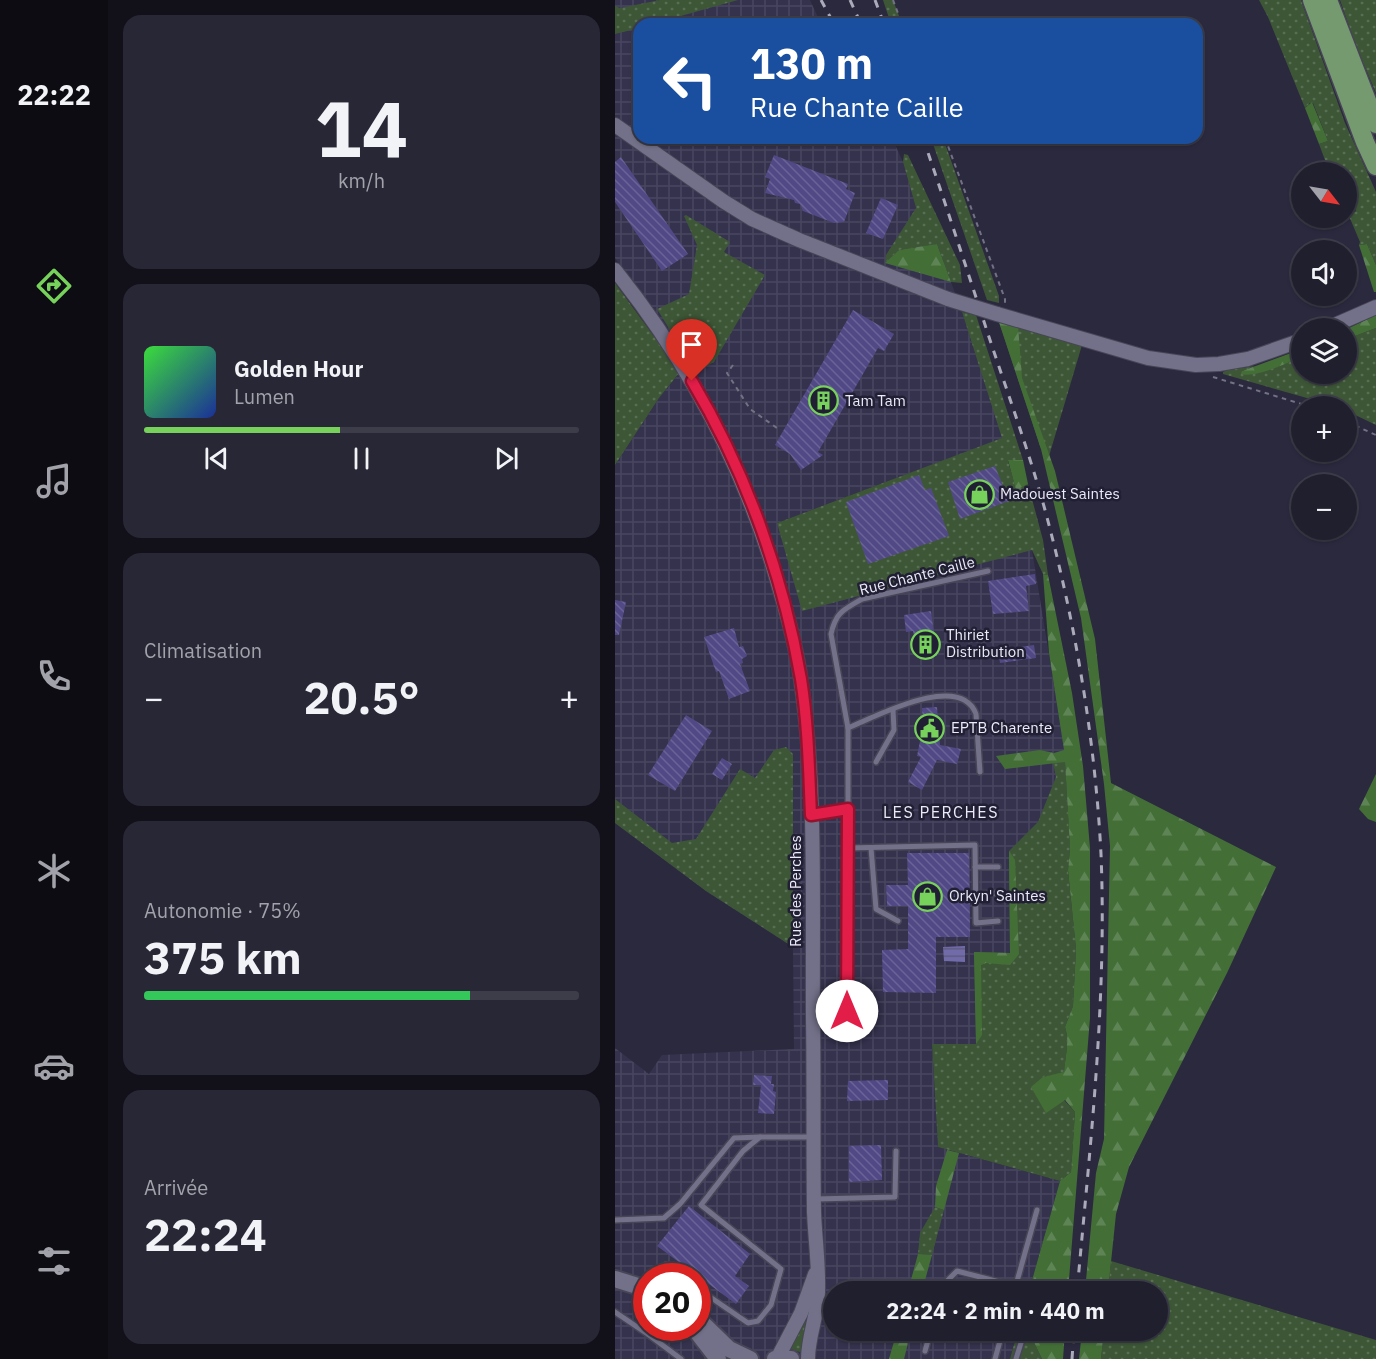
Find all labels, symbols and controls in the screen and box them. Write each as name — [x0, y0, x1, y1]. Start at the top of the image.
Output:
text: 130 m — [750, 36, 873, 91]
icon: left — [651, 42, 729, 120]
text: 22:22 — [17, 77, 91, 112]
text: 14 — [315, 77, 408, 178]
text: Rue Chante Caille — [750, 89, 964, 124]
north arrow — [1291, 162, 1357, 228]
map controls — [1291, 162, 1357, 540]
text: km/h — [338, 167, 385, 194]
button: sound — [1291, 240, 1357, 306]
icon: directions — [33, 265, 75, 307]
button: layers — [1291, 318, 1357, 384]
pin — [666, 319, 717, 381]
icon: arrive — [675, 328, 708, 361]
text: Golden Hour — [234, 354, 363, 383]
text: Lumen — [234, 383, 295, 410]
building icon: Tam Tam — [808, 385, 840, 417]
place label: Tam Tam — [845, 391, 906, 410]
button: + — [1291, 396, 1357, 462]
icon: previous — [200, 442, 233, 475]
icon: pause — [345, 442, 378, 475]
icon: next — [490, 442, 523, 475]
icon: music — [33, 460, 75, 502]
button: − — [1291, 474, 1357, 540]
shop icon: Madouest Saintes — [963, 478, 995, 510]
place label: Madouest Saintes — [1000, 484, 1120, 503]
street label: Rue Chante Caille — [857, 552, 977, 599]
place label: Thiriet Distribution — [946, 625, 1025, 661]
building icon: Thiriet Distribution — [909, 628, 941, 660]
text: Climatisation — [144, 637, 262, 664]
icon: phone — [33, 655, 75, 697]
text: 20.5° — [303, 668, 420, 726]
text: − — [144, 676, 164, 719]
text: + — [559, 676, 579, 719]
public building icon: EPTB Charente — [914, 712, 946, 744]
place label: EPTB Charente — [951, 718, 1052, 737]
district label: LES PERCHES — [883, 802, 999, 822]
street label: Rue des Perches — [786, 835, 805, 947]
icon: climate — [33, 850, 75, 892]
shop icon: Orkyn' Saintes — [912, 880, 944, 912]
place label: Orkyn' Saintes — [949, 886, 1046, 905]
text: Autonomie · 75% — [144, 897, 301, 924]
text: 375 km — [144, 928, 302, 986]
position arrow — [815, 979, 879, 1043]
icon: car — [33, 1045, 75, 1087]
text: Arrivée — [144, 1174, 208, 1201]
text: 22:24 — [144, 1205, 267, 1263]
icon: filters — [33, 1240, 75, 1282]
speed limit sign: 20 — [633, 1263, 711, 1341]
text: 22:24 · 2 min · 440 m — [886, 1296, 1105, 1325]

